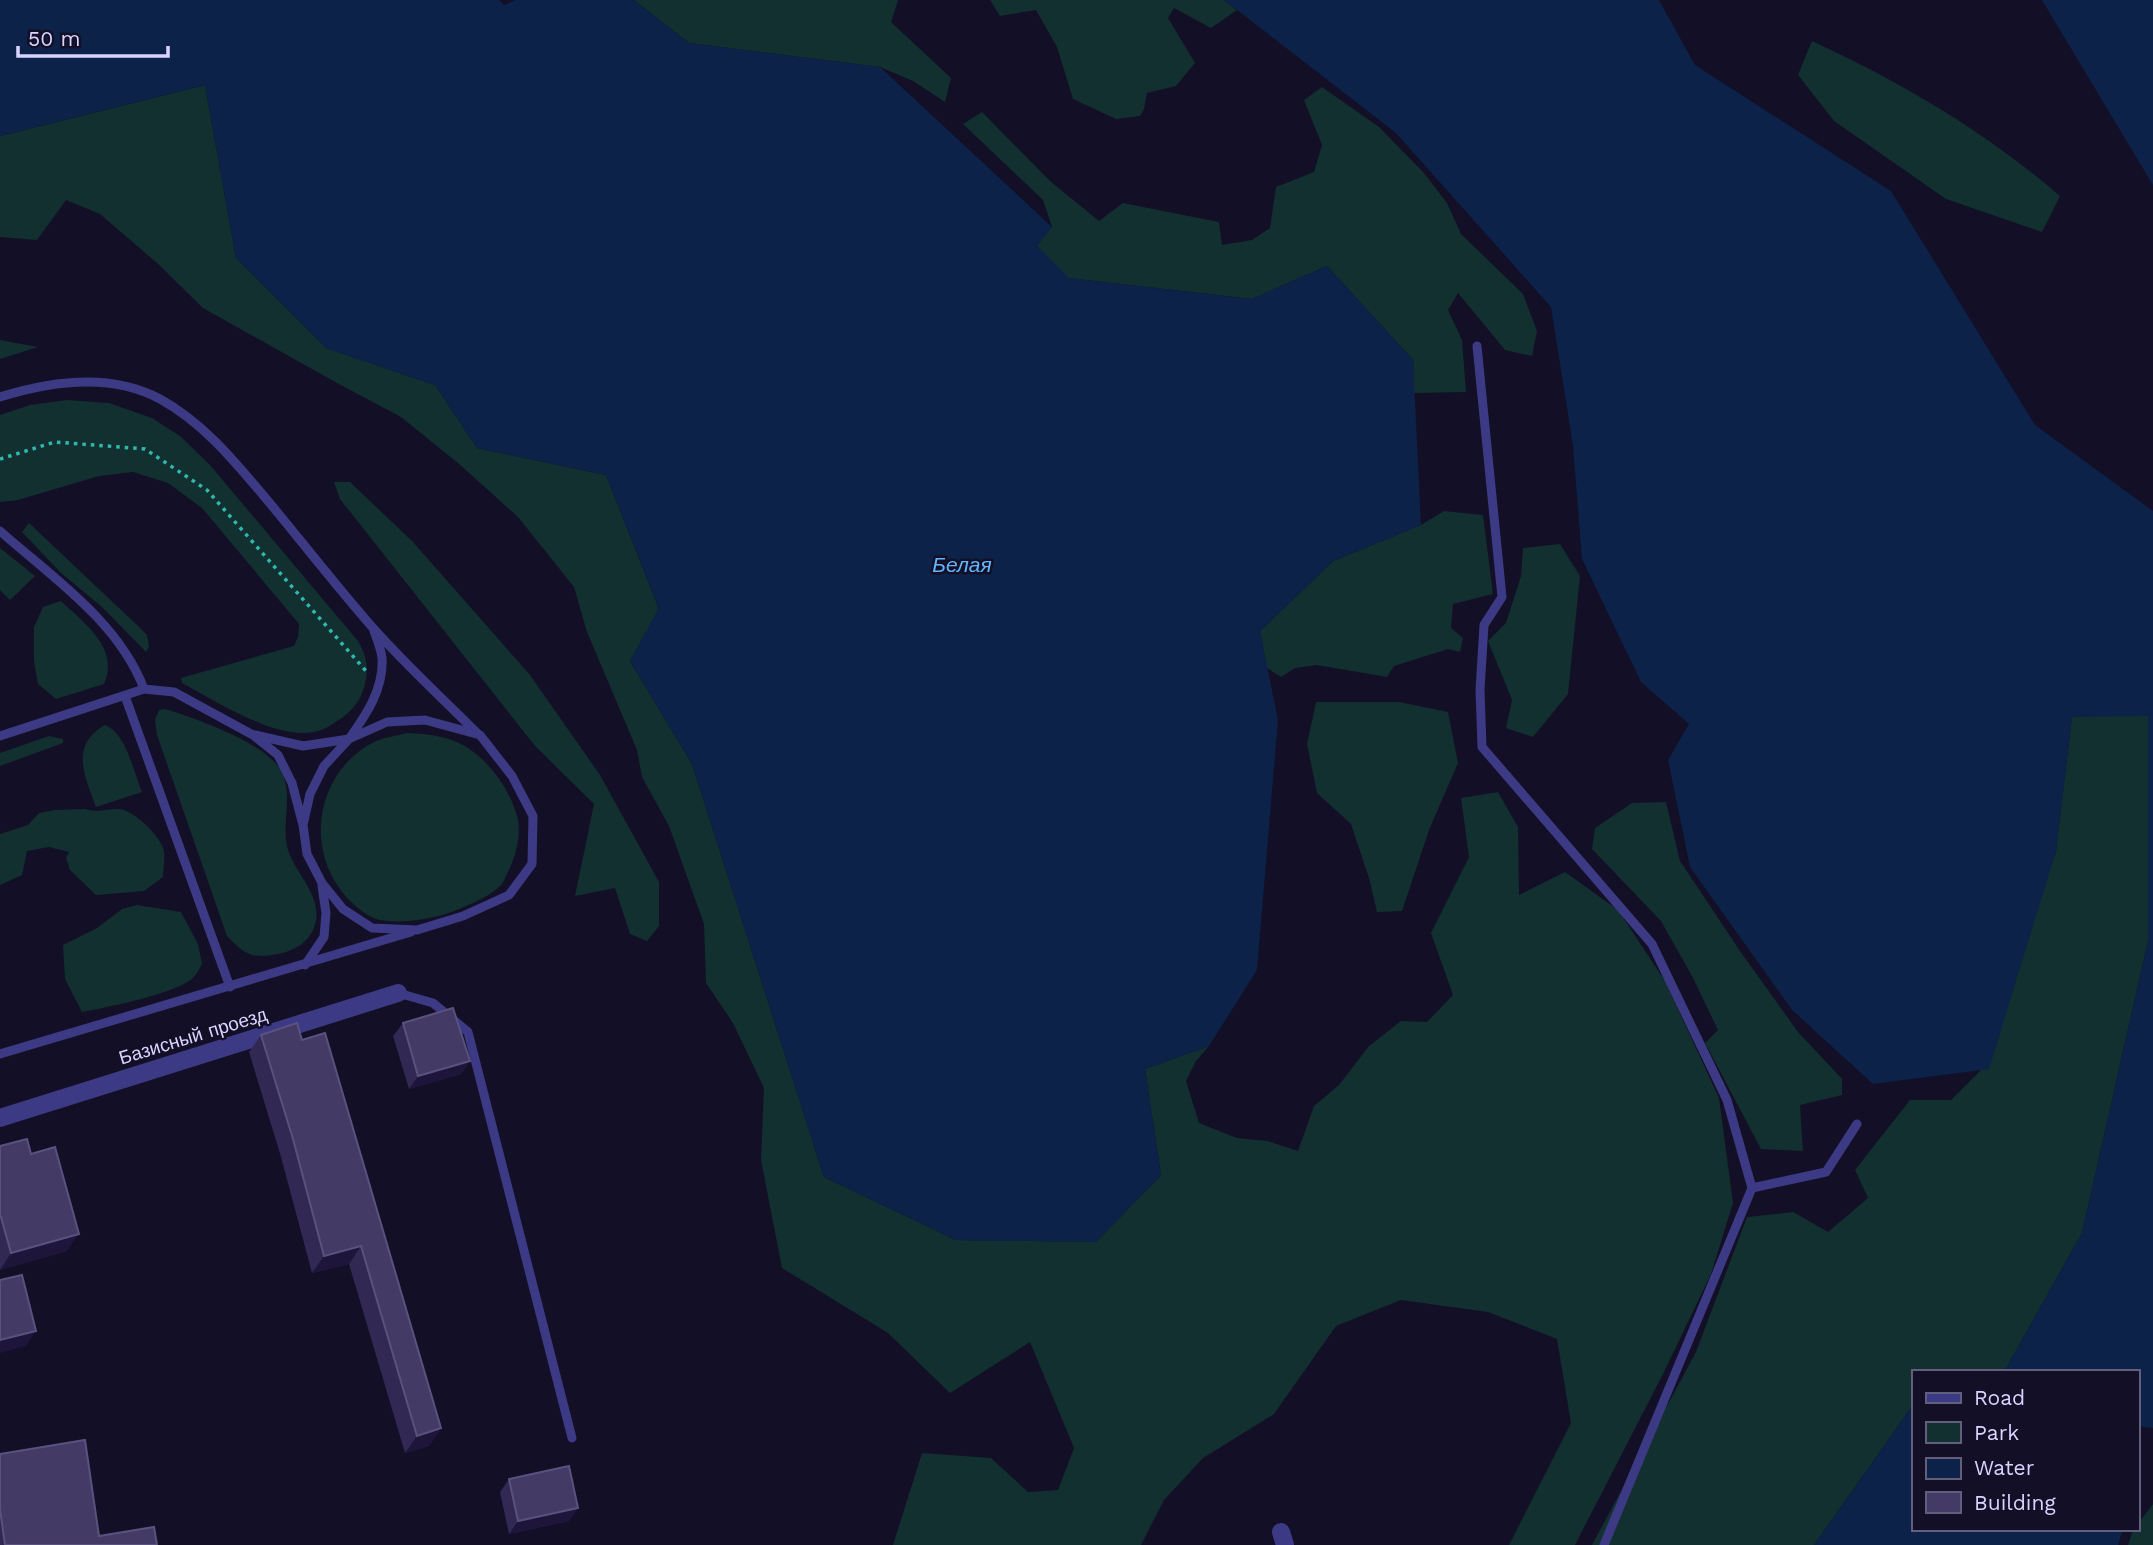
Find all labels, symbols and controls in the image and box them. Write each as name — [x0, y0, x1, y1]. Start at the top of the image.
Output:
scale bar — [18, 14, 168, 58]
text: 50 m — [28, 26, 80, 51]
water label: Белая — [932, 552, 992, 577]
street label: Базисный проезд — [116, 1003, 270, 1069]
legend — [1912, 1370, 2139, 1531]
text: Road — [1974, 1385, 2025, 1410]
text: Park — [1974, 1420, 2019, 1445]
text: Water — [1974, 1455, 2035, 1480]
text: Building — [1974, 1490, 2056, 1515]

